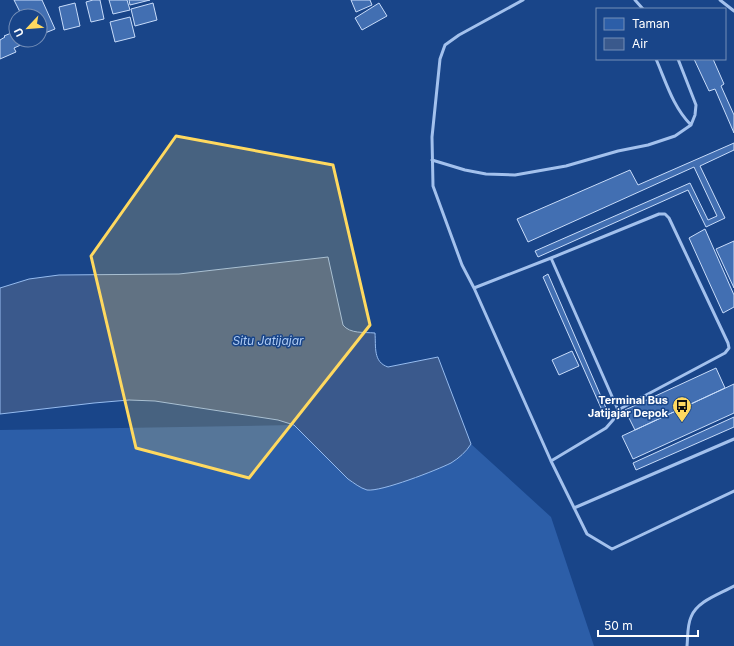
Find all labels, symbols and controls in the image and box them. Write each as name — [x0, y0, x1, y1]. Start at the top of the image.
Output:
north arrow — [8, 8, 48, 48]
legend — [596, 8, 726, 60]
text: Taman — [632, 16, 670, 31]
text: U — [11, 26, 27, 39]
text: Air — [632, 36, 648, 51]
water label: Situ Jatijajar — [232, 333, 304, 348]
place label: Terminal Bus Jatijajar Depok — [588, 393, 669, 420]
bus stop icon: Terminal Bus Jatijajar Depok — [671, 395, 693, 423]
scale bar — [598, 612, 698, 638]
text: 50 m — [604, 618, 633, 633]

